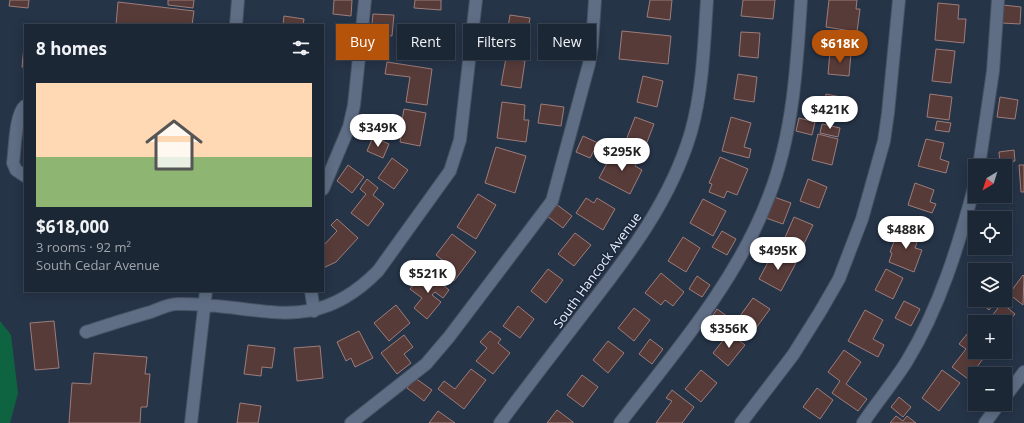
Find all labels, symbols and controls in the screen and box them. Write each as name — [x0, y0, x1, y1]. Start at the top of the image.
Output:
chip: Buy — [336, 24, 389, 60]
chip: Rent — [397, 24, 455, 60]
chip: Filters — [463, 24, 530, 60]
chip: New — [538, 24, 596, 60]
pin: $618K — [812, 30, 868, 64]
text: $618K — [821, 34, 859, 52]
text: 8 homes — [36, 37, 107, 60]
icon: filters — [290, 37, 312, 59]
pin: $421K — [802, 96, 858, 130]
text: $421K — [811, 100, 849, 118]
icon: home — [138, 109, 210, 181]
pin: $349K — [350, 114, 406, 148]
text: $349K — [359, 118, 397, 136]
pin: $295K — [594, 138, 650, 172]
text: $295K — [603, 142, 641, 160]
north arrow — [968, 159, 1012, 203]
map controls — [968, 159, 1012, 411]
street label: South Hancock Avenue — [549, 208, 645, 332]
button: locate — [968, 211, 1012, 255]
text: $618,000 — [36, 215, 109, 238]
pin: $488K — [878, 216, 934, 250]
text: $488K — [887, 220, 925, 238]
pin: $495K — [750, 237, 806, 271]
text: 3 rooms · 92 m² — [36, 238, 131, 256]
text: $495K — [759, 241, 797, 259]
text: South Cedar Avenue — [36, 256, 160, 274]
pin: $521K — [400, 260, 456, 294]
button: layers — [968, 263, 1012, 307]
text: $521K — [409, 264, 447, 282]
pin: $356K — [701, 315, 757, 349]
button: + — [968, 315, 1012, 359]
text: $356K — [710, 319, 748, 337]
button: − — [968, 367, 1012, 411]

